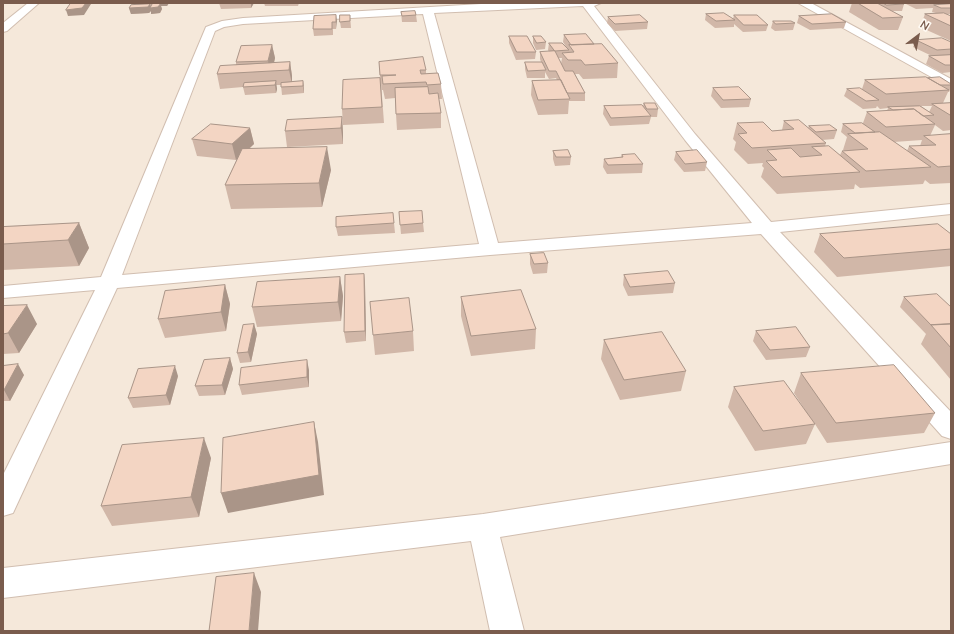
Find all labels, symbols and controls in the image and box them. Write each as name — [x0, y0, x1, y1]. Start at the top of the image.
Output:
north arrow — [898, 16, 938, 56]
text: N — [917, 17, 932, 34]

